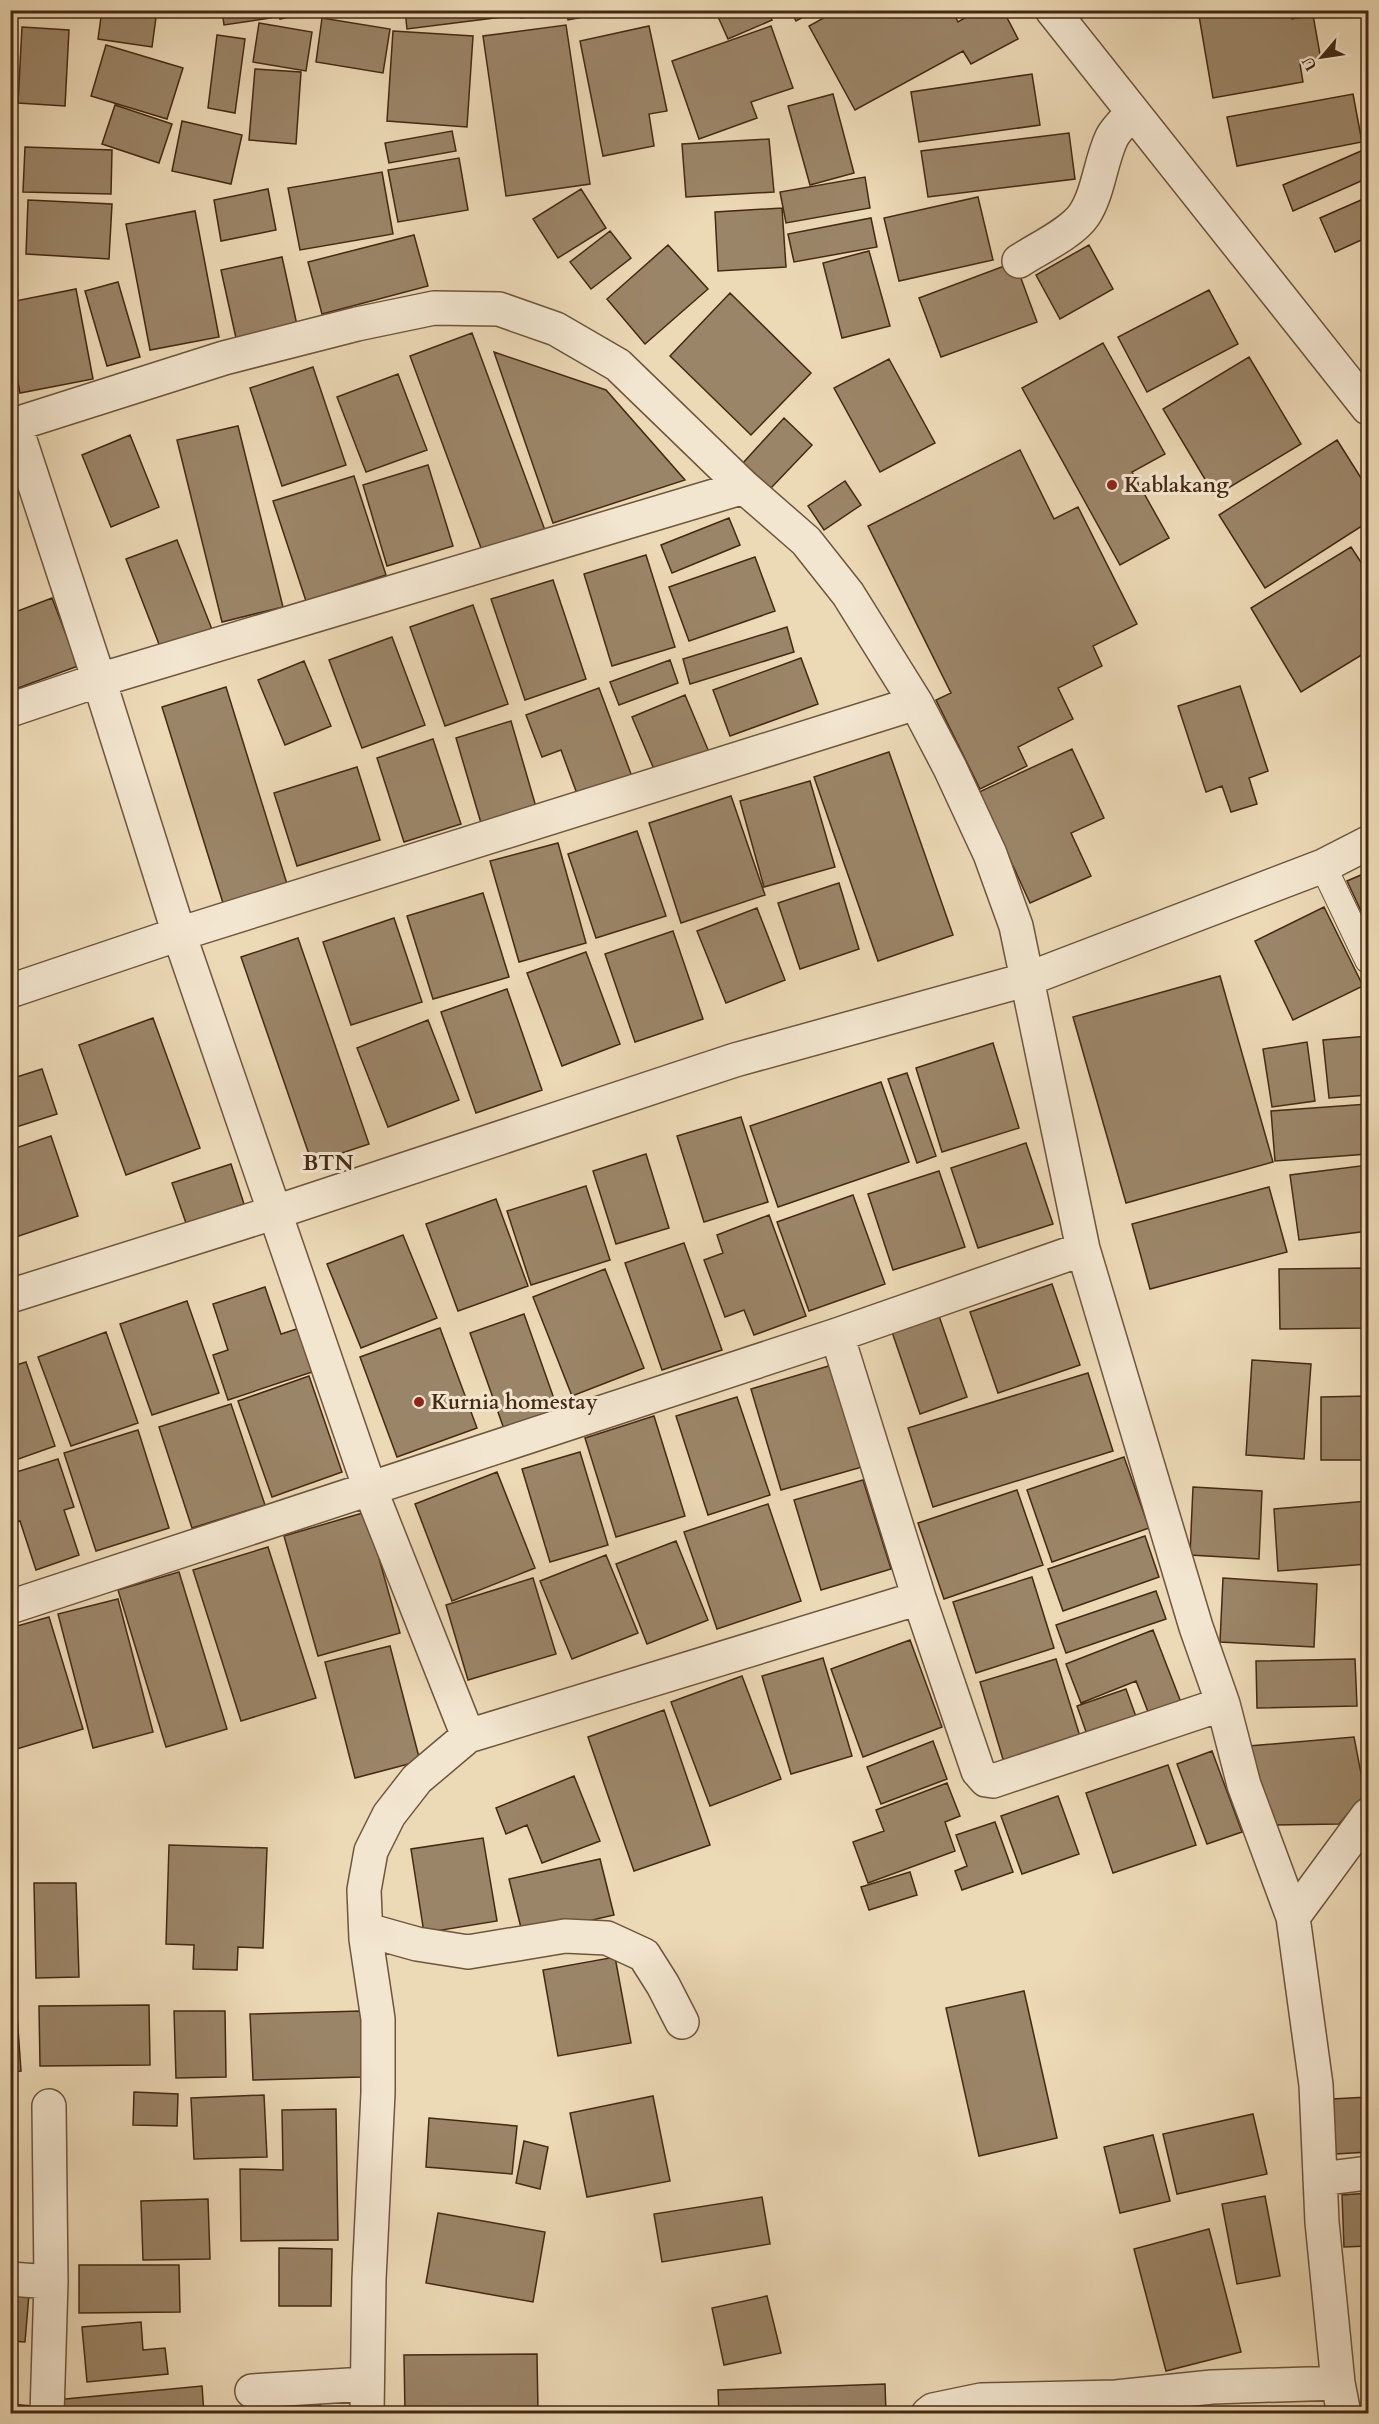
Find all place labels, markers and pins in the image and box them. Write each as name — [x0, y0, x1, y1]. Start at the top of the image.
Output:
place label: Kablakang — [1124, 471, 1229, 500]
marker: Kablakang — [1105, 478, 1119, 492]
place label: Kurnia homestay — [431, 1388, 598, 1417]
marker: Kurnia homestay — [412, 1395, 426, 1409]

